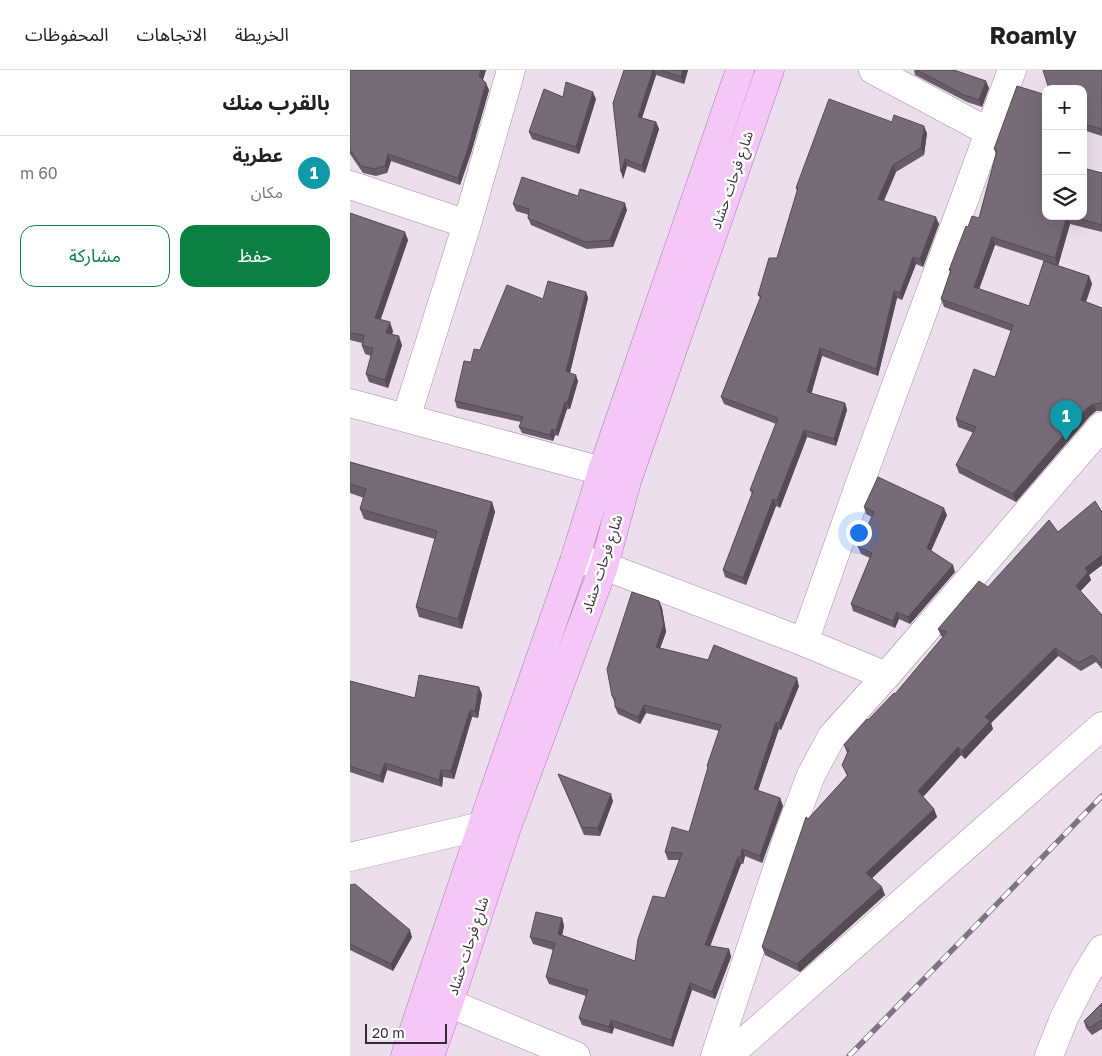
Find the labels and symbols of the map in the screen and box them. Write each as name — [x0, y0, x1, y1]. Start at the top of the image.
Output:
street label: شارع فرحات حشاد — [707, 129, 759, 232]
pin: 1 — [1050, 400, 1082, 441]
street label: شارع فرحات حشاد — [578, 512, 628, 616]
your location — [846, 520, 872, 546]
street label: شارع فرحات حشاد — [444, 894, 494, 998]
scale bar — [365, 1021, 448, 1044]

